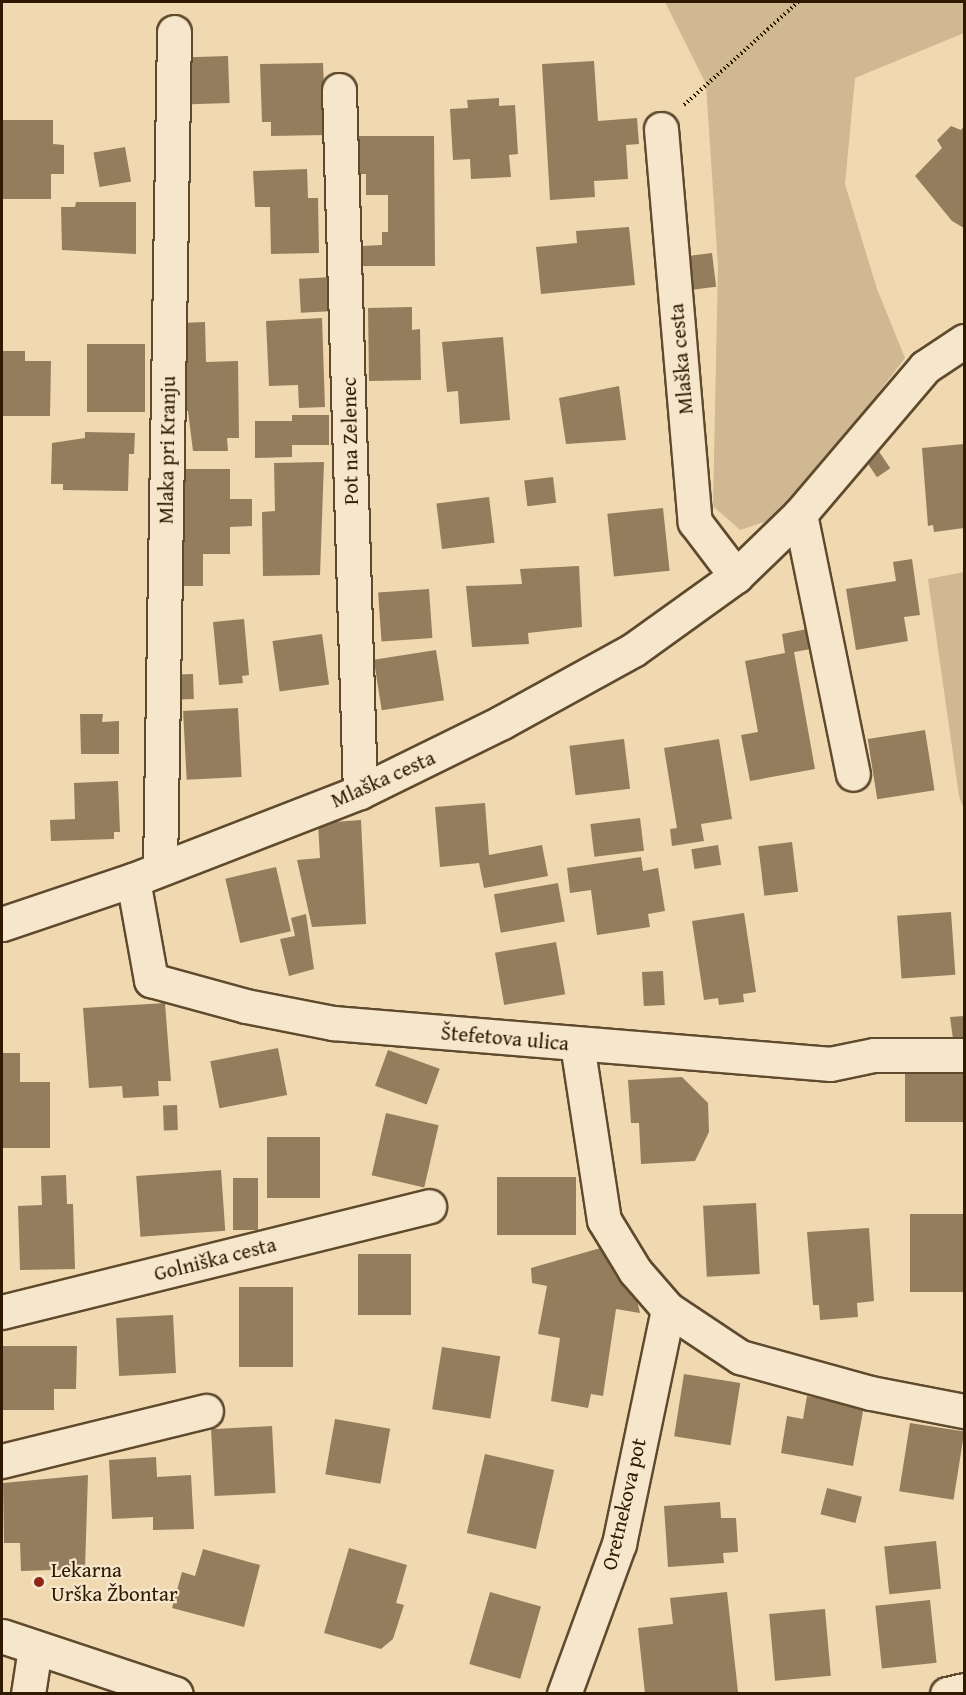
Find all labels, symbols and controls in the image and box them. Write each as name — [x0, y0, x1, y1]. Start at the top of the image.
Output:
street label: Mlaška cesta — [664, 302, 698, 416]
street label: Mlaka pri Kranju — [153, 376, 181, 524]
street label: Pot na Zelenec — [336, 377, 364, 505]
street label: Mlaška cesta — [327, 745, 439, 813]
street label: Štefetova ulica — [440, 1020, 570, 1056]
street label: Golniška cesta — [151, 1232, 279, 1286]
street label: Oretnekova pot — [597, 1436, 651, 1572]
place label: Lekarna Urška Žbontar — [51, 1557, 178, 1607]
marker: Lekarna Urška Žbontar — [32, 1575, 46, 1589]

